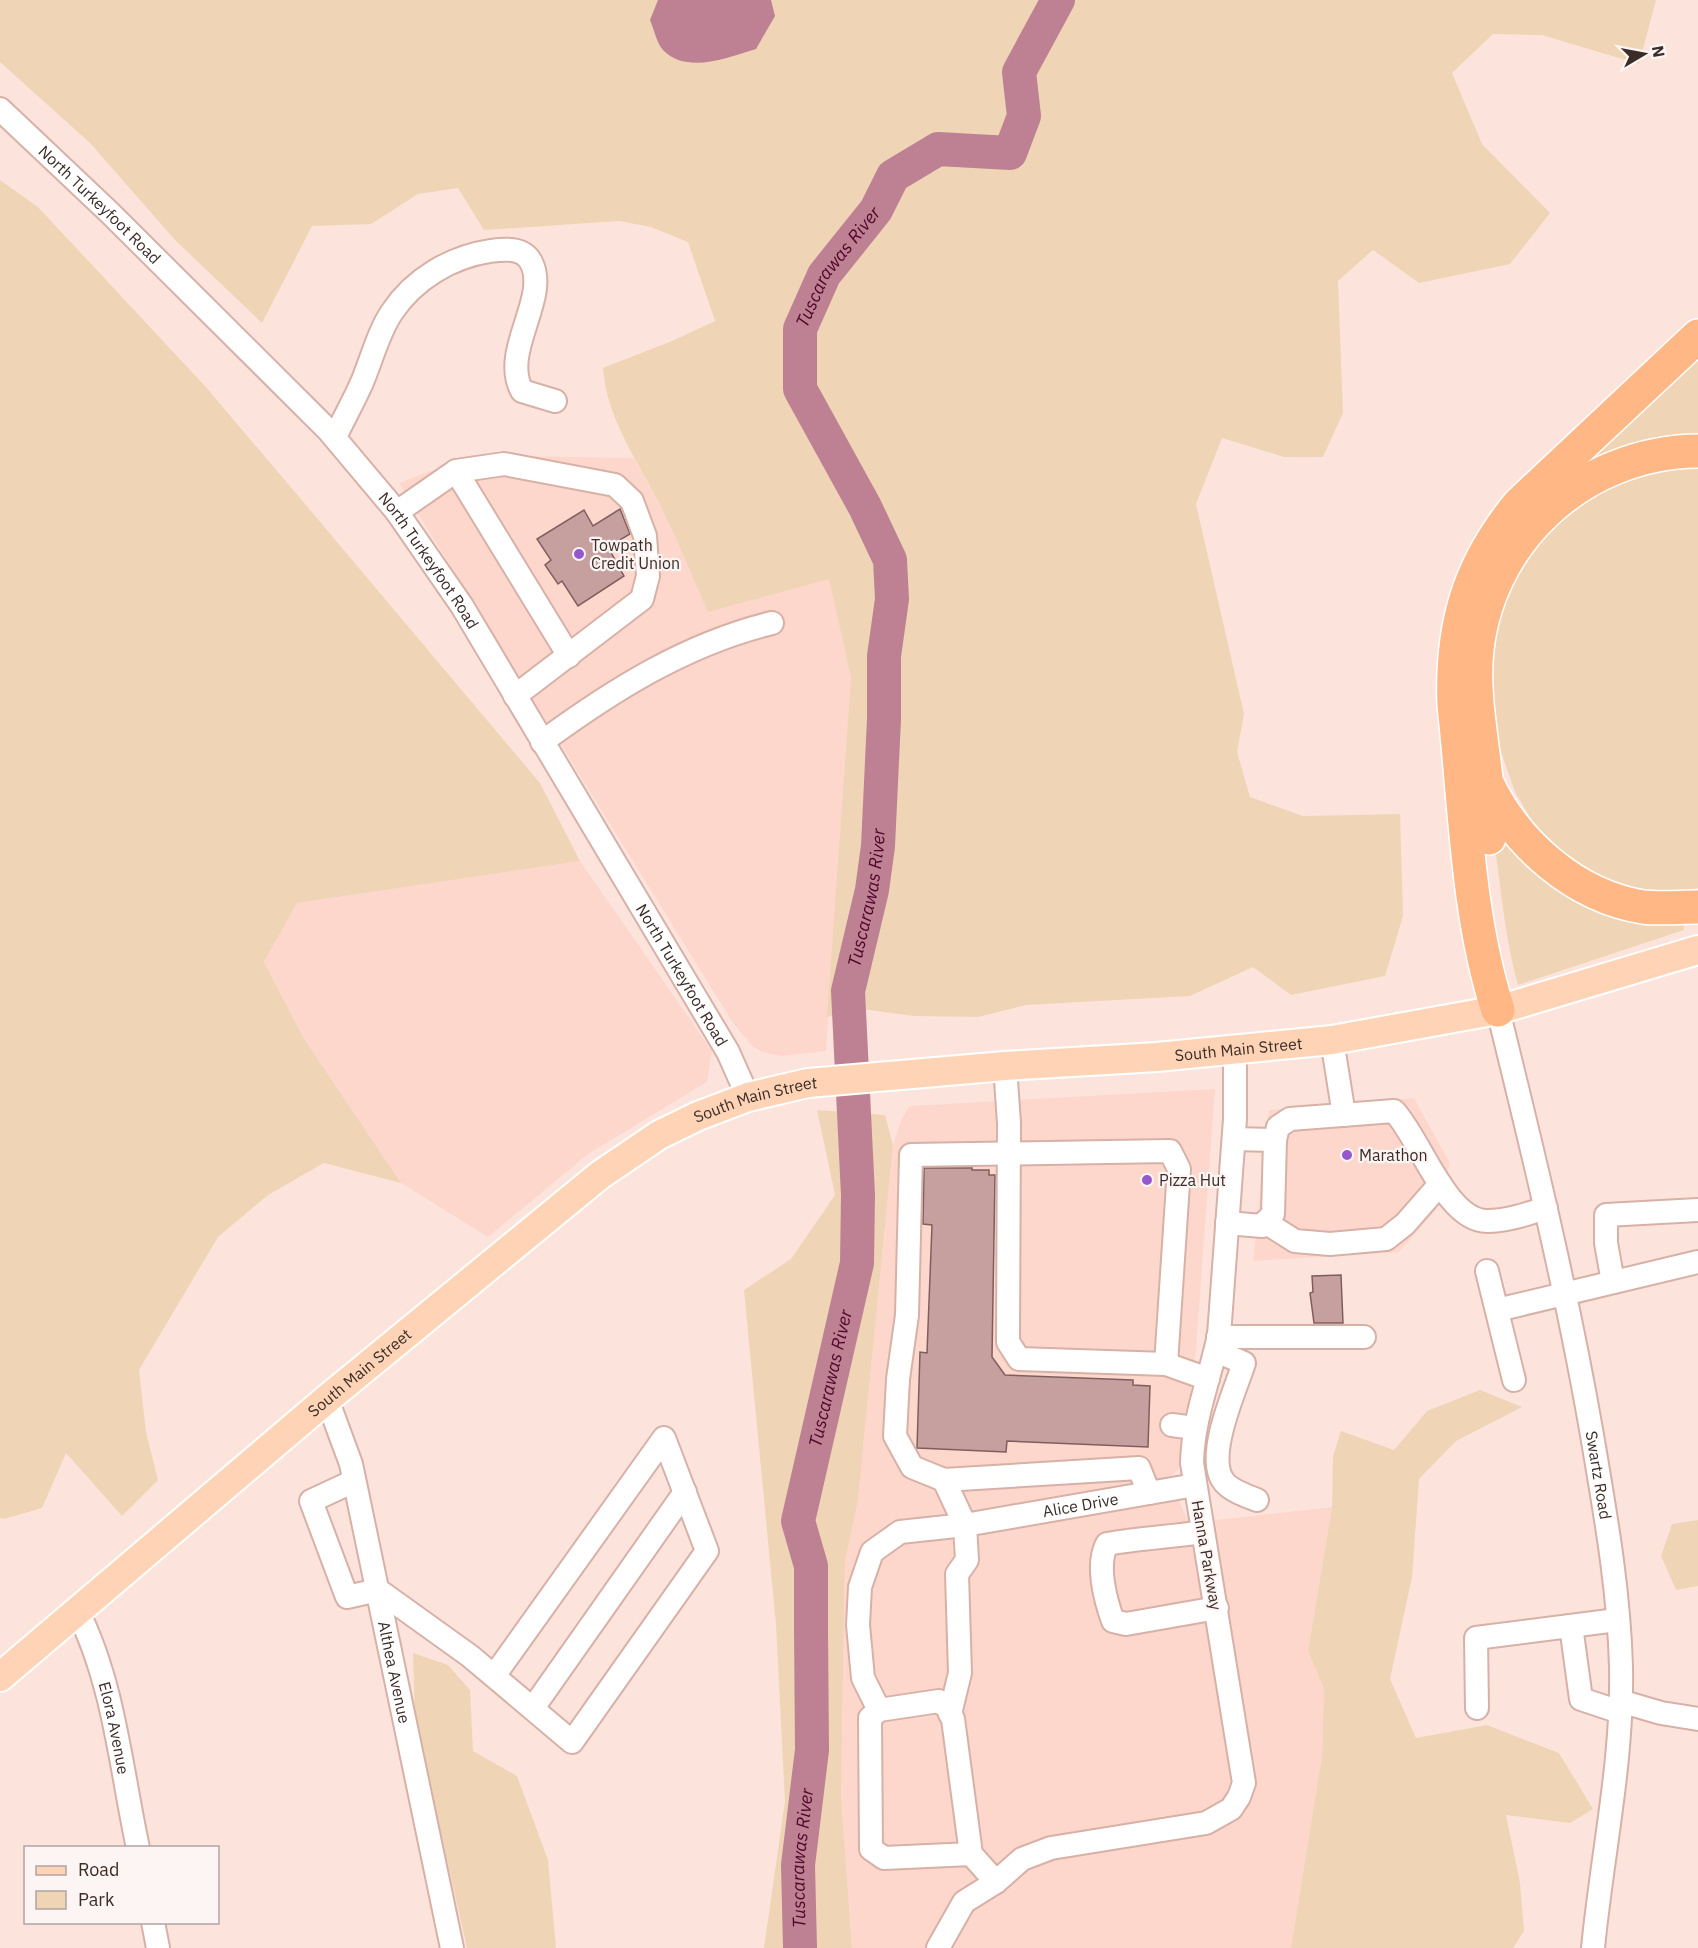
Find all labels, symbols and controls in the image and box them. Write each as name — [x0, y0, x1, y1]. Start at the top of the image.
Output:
north arrow — [1614, 24, 1674, 84]
text: N — [1648, 44, 1670, 59]
street label: North Turkeyfoot Road — [34, 141, 165, 268]
water label: Tuscarawas River — [790, 201, 885, 331]
street label: North Turkeyfoot Road — [374, 488, 483, 632]
place label: Towpath Credit Union — [591, 535, 680, 573]
marker: Towpath Credit Union — [572, 547, 586, 561]
water label: Tuscarawas River — [842, 828, 890, 969]
street label: North Turkeyfoot Road — [632, 900, 732, 1050]
street label: South Main Street — [1174, 1033, 1303, 1065]
street label: South Main Street — [691, 1072, 818, 1127]
place label: Marathon — [1359, 1145, 1428, 1165]
marker: Marathon — [1340, 1148, 1354, 1162]
place label: Pizza Hut — [1159, 1170, 1226, 1190]
marker: Pizza Hut — [1140, 1173, 1154, 1187]
water label: Tuscarawas River — [803, 1307, 857, 1449]
street label: South Main Street — [304, 1324, 415, 1421]
street label: Swartz Road — [1581, 1429, 1616, 1521]
street label: Alice Drive — [1041, 1488, 1120, 1521]
street label: Hanna Parkway — [1187, 1498, 1227, 1612]
street label: Althea Avenue — [374, 1619, 415, 1725]
street label: Elora Avenue — [95, 1679, 134, 1776]
water label: Tuscarawas River — [786, 1787, 818, 1928]
legend — [24, 1846, 219, 1924]
text: Road — [78, 1858, 119, 1881]
text: Park — [78, 1888, 115, 1911]

